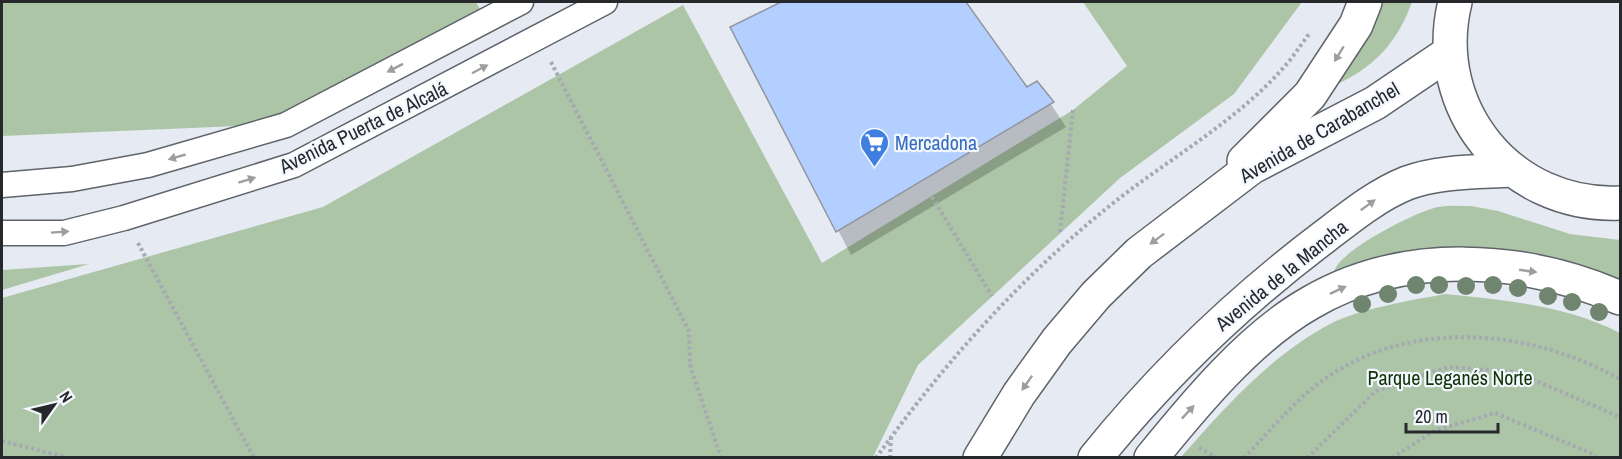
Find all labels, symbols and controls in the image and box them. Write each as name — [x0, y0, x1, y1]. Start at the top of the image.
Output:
one-way arrow — [1333, 45, 1344, 62]
one-way arrow — [387, 63, 404, 73]
one-way arrow — [471, 64, 488, 73]
street label: Avenida Puerta de Alcalá — [274, 75, 452, 180]
street label: Avenida de Carabanchel — [1233, 75, 1404, 189]
supermarket icon: Mercadona — [858, 126, 890, 168]
place label: Mercadona — [895, 129, 977, 156]
one-way arrow — [168, 153, 186, 162]
one-way arrow — [239, 175, 257, 184]
one-way arrow — [1360, 199, 1376, 211]
street label: Avenida de la Mancha — [1208, 213, 1353, 337]
one-way arrow — [50, 227, 69, 237]
one-way arrow — [1150, 233, 1165, 245]
one-way arrow — [1519, 266, 1538, 275]
one-way arrow — [1329, 285, 1346, 294]
park label: Parque Leganés Norte — [1367, 364, 1533, 391]
one-way arrow — [1021, 374, 1033, 390]
north arrow — [24, 375, 84, 435]
text: N — [55, 387, 78, 407]
scale bar — [1406, 396, 1498, 434]
text: 20 m — [1415, 404, 1448, 429]
one-way arrow — [1181, 405, 1195, 420]

